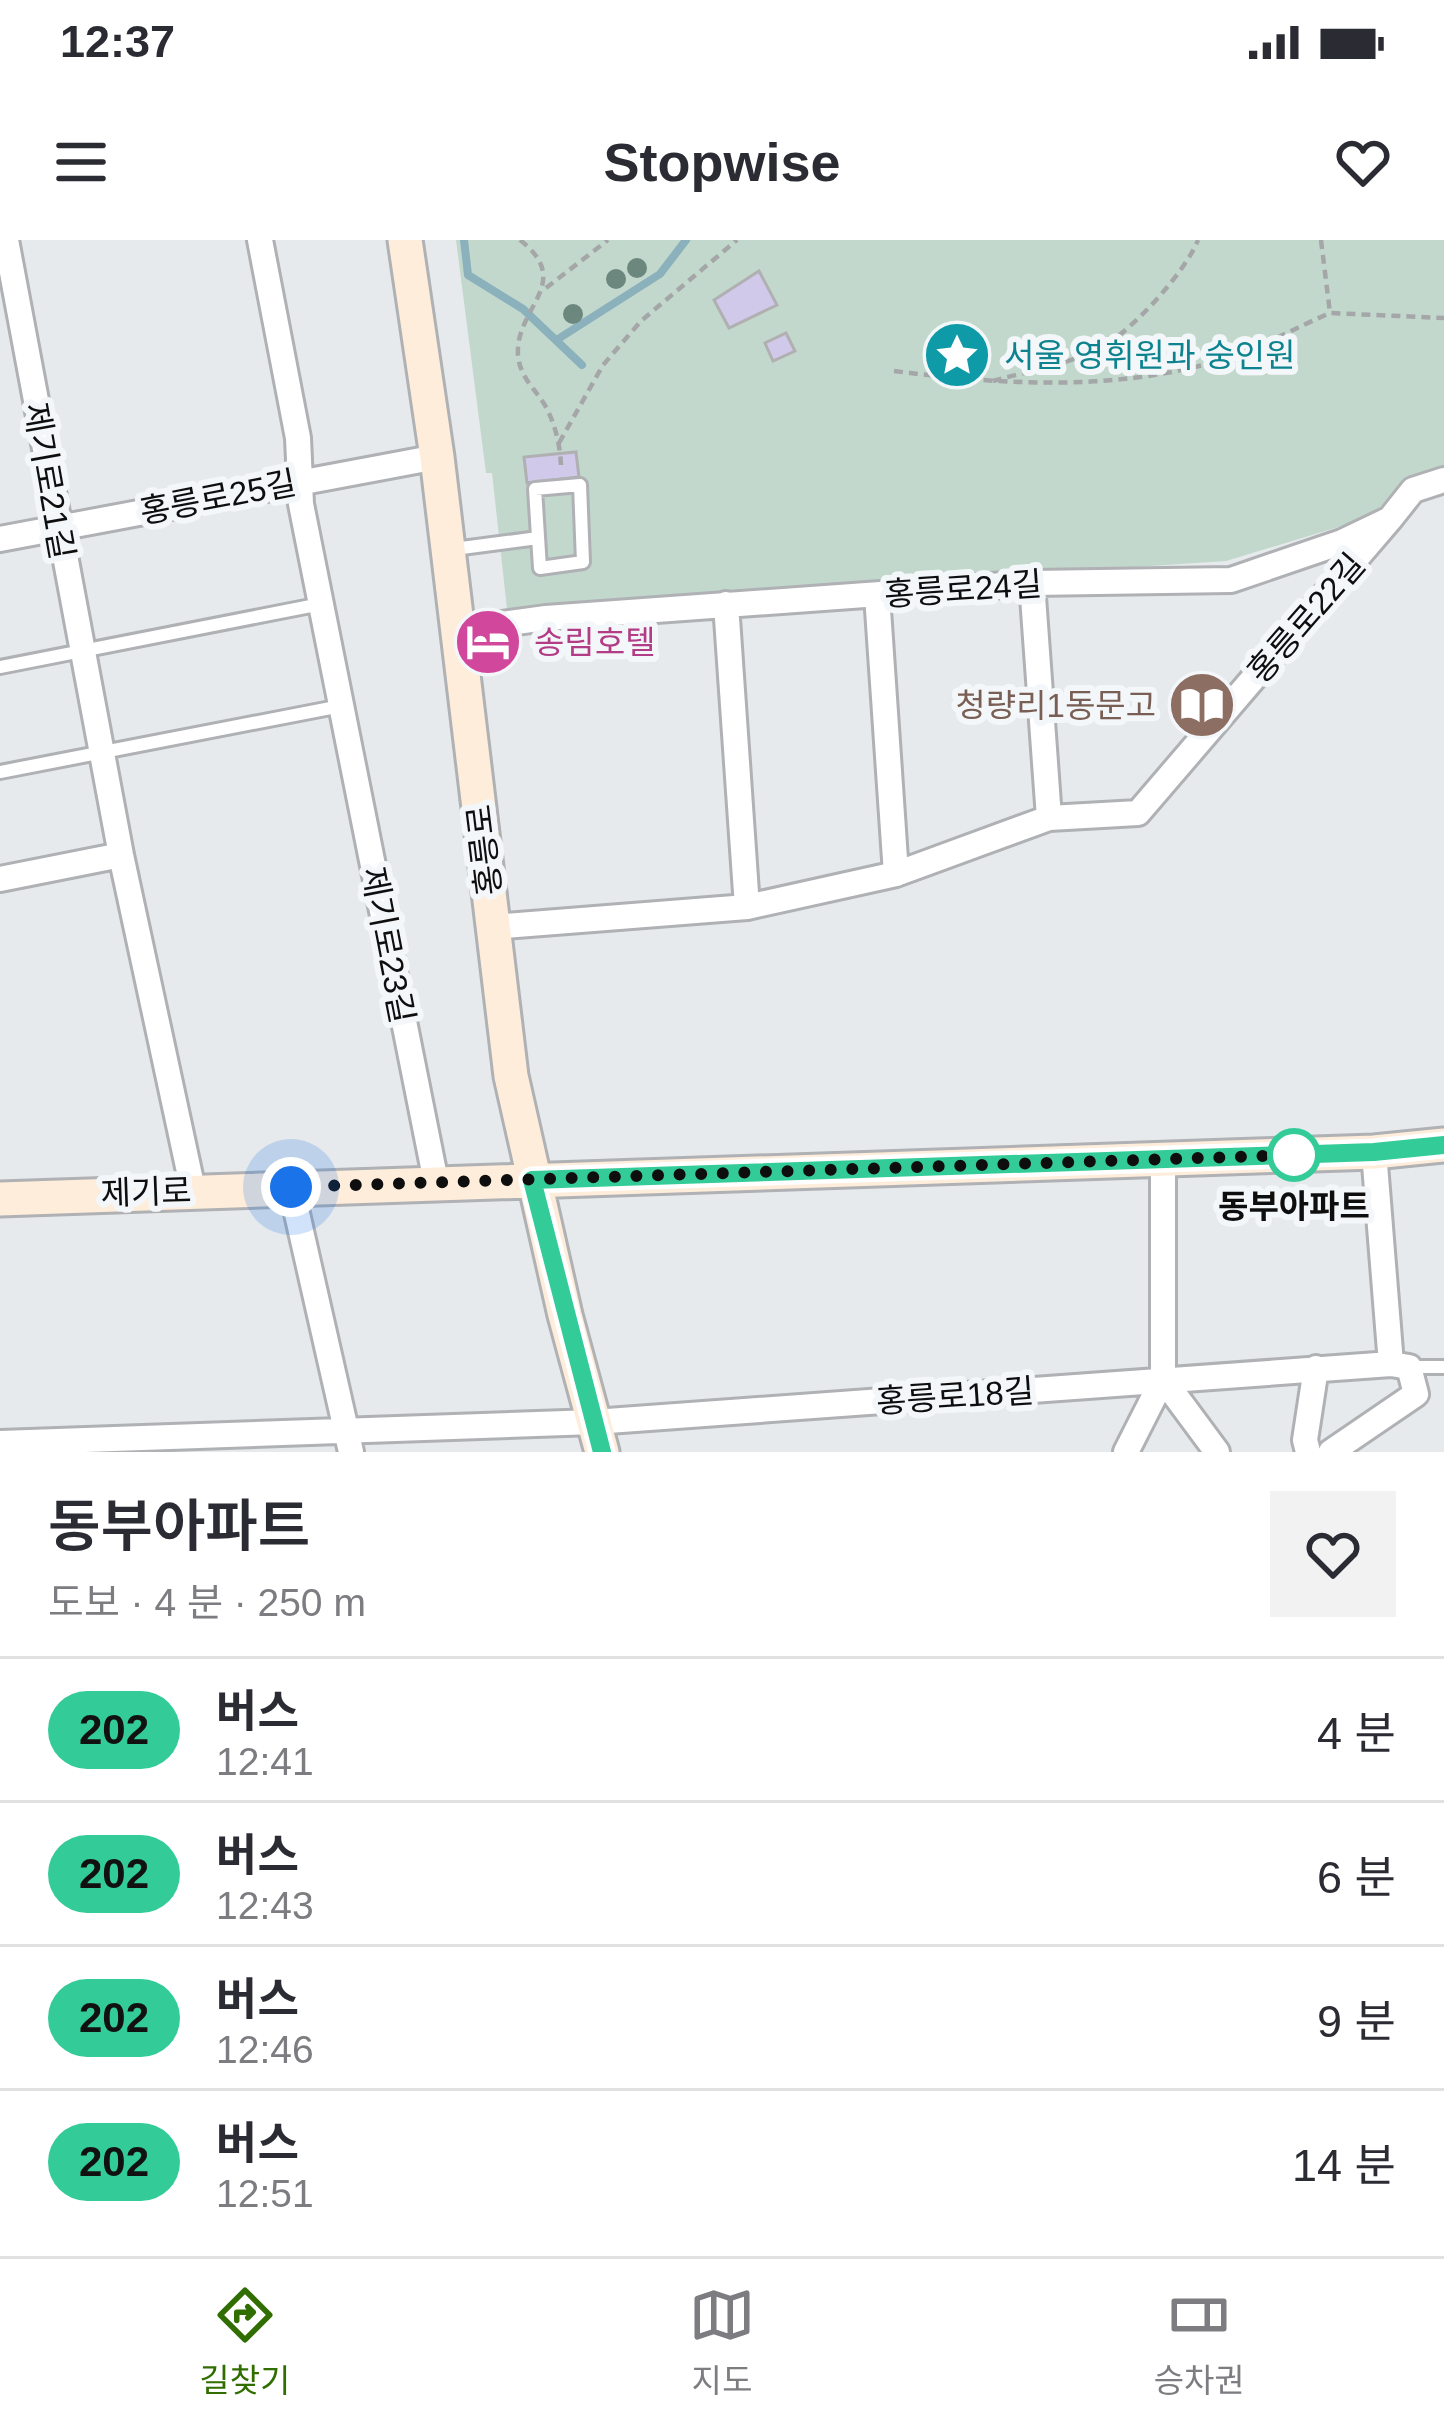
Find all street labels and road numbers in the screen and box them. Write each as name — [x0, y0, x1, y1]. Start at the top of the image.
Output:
street label: 제기로21길 — [17, 400, 81, 562]
street label: 홍릉로25길 — [137, 464, 299, 530]
street label: 홍릉로22길 — [1240, 546, 1372, 690]
street label: 홍릉로24길 — [883, 565, 1043, 613]
street label: 홍릉로 — [460, 803, 508, 897]
street label: 제기로23길 — [355, 864, 421, 1026]
street label: 제기로 — [100, 1172, 192, 1212]
street label: 홍릉로18길 — [875, 1372, 1035, 1420]

